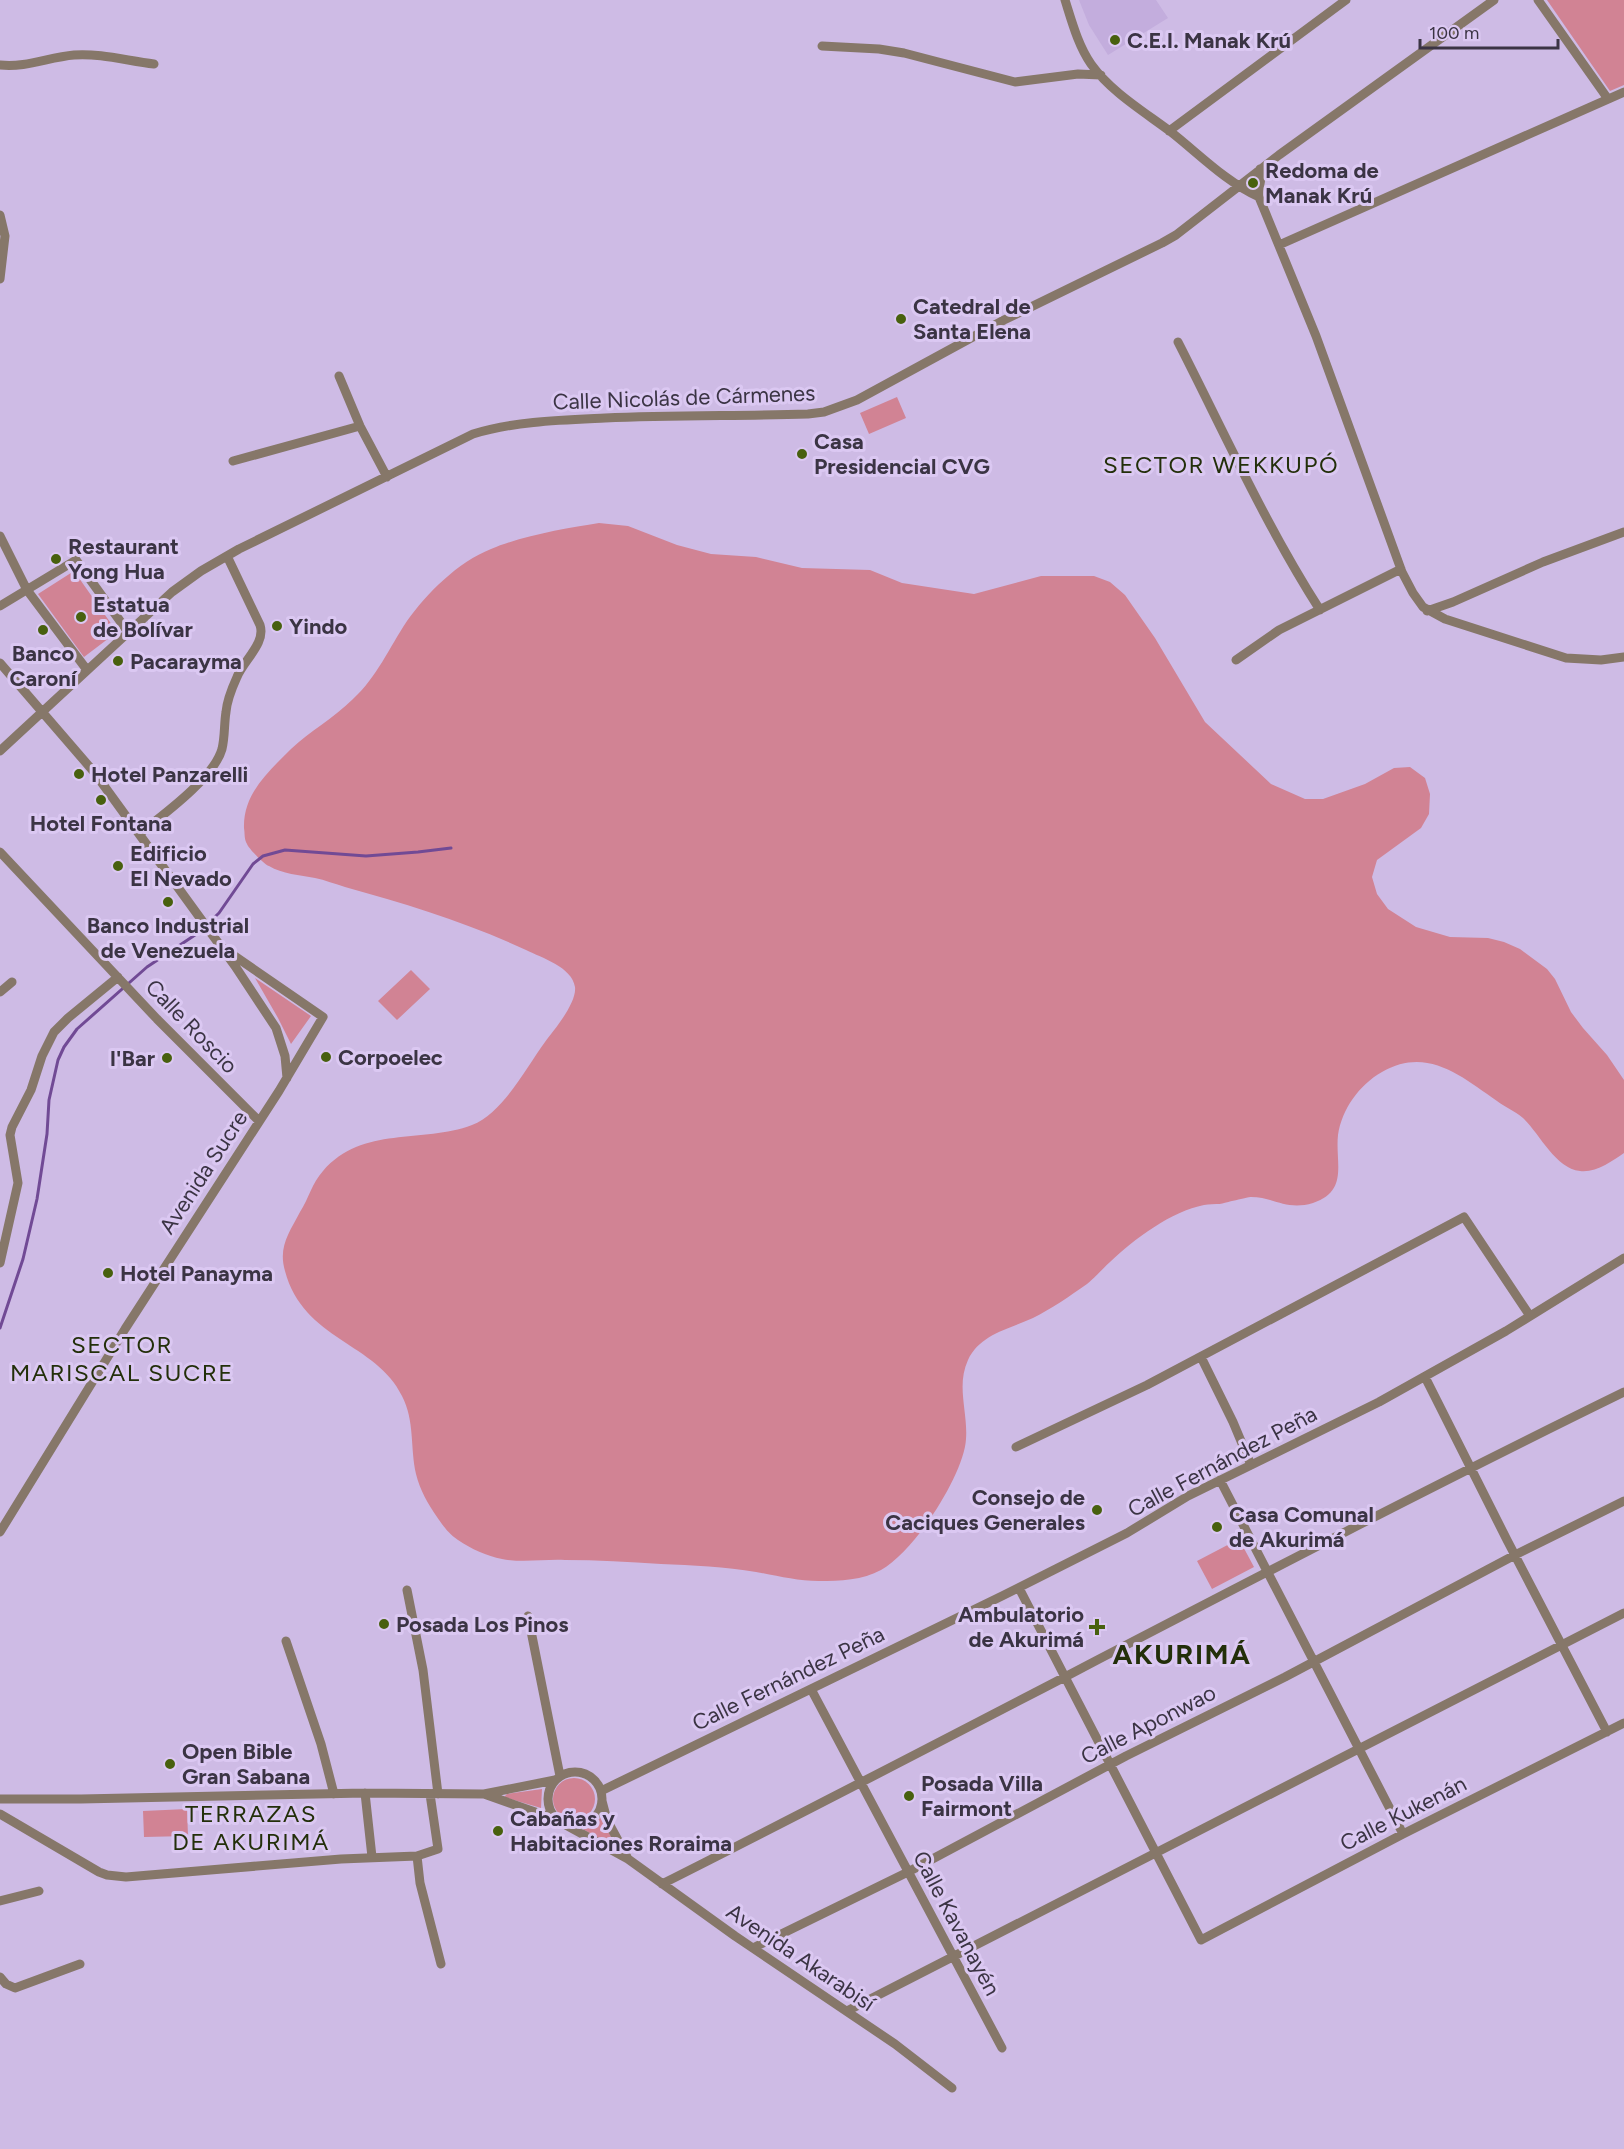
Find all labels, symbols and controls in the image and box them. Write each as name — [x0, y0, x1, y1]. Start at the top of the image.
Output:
scale bar — [1420, 12, 1558, 50]
text: 100 m — [1429, 22, 1479, 44]
place label: C.E.I. Manak Krú — [1127, 27, 1291, 54]
marker: C.E.I. Manak Krú — [1108, 33, 1122, 47]
place label: Redoma de Manak Krú — [1265, 157, 1379, 209]
marker: Redoma de Manak Krú — [1246, 176, 1260, 190]
place label: Catedral de Santa Elena — [913, 293, 1031, 345]
marker: Catedral de Santa Elena — [894, 312, 908, 326]
street label: Calle Nicolás de Cármenes — [552, 379, 816, 416]
place label: Casa Presidencial CVG — [814, 428, 990, 480]
marker: Casa Presidencial CVG — [795, 447, 809, 461]
district label: SECTOR WEKKUPÓ — [1103, 450, 1339, 479]
place label: Restaurant Yong Hua — [68, 533, 179, 585]
marker: Restaurant Yong Hua — [49, 552, 63, 566]
place label: Estatua de Bolívar — [93, 591, 194, 643]
marker: Estatua de Bolívar — [74, 610, 88, 624]
place label: Yindo — [289, 613, 348, 640]
marker: Yindo — [270, 619, 284, 633]
marker: Banco Caroní — [36, 623, 50, 637]
place label: Banco Caroní — [9, 640, 78, 692]
place label: Pacarayma — [130, 648, 242, 675]
marker: Pacarayma — [111, 654, 125, 668]
place label: Hotel Panzarelli — [91, 761, 248, 788]
marker: Hotel Panzarelli — [72, 767, 86, 781]
marker: Hotel Fontana — [94, 793, 108, 807]
place label: Hotel Fontana — [30, 810, 172, 837]
place label: Edificio El Nevado — [130, 840, 232, 892]
marker: Edificio El Nevado — [111, 859, 125, 873]
marker: Banco Industrial de Venezuela — [161, 895, 175, 909]
place label: Banco Industrial de Venezuela — [87, 912, 249, 964]
street label: Calle Roscio — [140, 974, 243, 1079]
place label: Corpoelec — [338, 1044, 443, 1071]
place label: I'Bar — [110, 1045, 156, 1072]
marker: Corpoelec — [319, 1050, 333, 1064]
marker: I'Bar — [160, 1051, 174, 1065]
street label: Avenida Sucre — [153, 1105, 253, 1239]
place label: Hotel Panayma — [120, 1260, 273, 1287]
marker: Hotel Panayma — [101, 1266, 115, 1280]
district label: SECTOR MARISCAL SUCRE — [10, 1330, 234, 1387]
street label: Calle Fernández Peña — [1123, 1400, 1321, 1523]
place label: Consejo de Caciques Generales — [885, 1484, 1085, 1536]
place label: Casa Comunal de Akurimá — [1229, 1501, 1374, 1553]
marker: Consejo de Caciques Generales — [1090, 1503, 1104, 1517]
marker: Casa Comunal de Akurimá — [1210, 1520, 1224, 1534]
place label: Ambulatorio de Akurimá — [958, 1601, 1084, 1653]
place label: Posada Los Pinos — [396, 1611, 569, 1638]
marker: Posada Los Pinos — [377, 1617, 391, 1631]
marker: Ambulatorio de Akurimá — [1088, 1618, 1106, 1636]
street label: Calle Fernández Peña — [688, 1620, 889, 1737]
district label: AKURIMÁ — [1113, 1637, 1252, 1671]
street label: Calle Aponwao — [1076, 1679, 1220, 1770]
place label: Open Bible Gran Sabana — [182, 1738, 310, 1790]
marker: Open Bible Gran Sabana — [163, 1757, 177, 1771]
place label: Posada Villa Fairmont — [921, 1770, 1043, 1822]
street label: Calle Kukenán — [1336, 1770, 1471, 1857]
marker: Posada Villa Fairmont — [902, 1789, 916, 1803]
district label: TERRAZAS DE AKURIMÁ — [172, 1799, 330, 1856]
place label: Cabañas y Habitaciones Roraima — [510, 1805, 732, 1857]
marker: Cabañas y Habitaciones Roraima — [491, 1824, 505, 1838]
street label: Calle Kavanayén — [907, 1846, 1006, 2000]
street label: Avenida Akarabisí — [721, 1898, 881, 2018]

